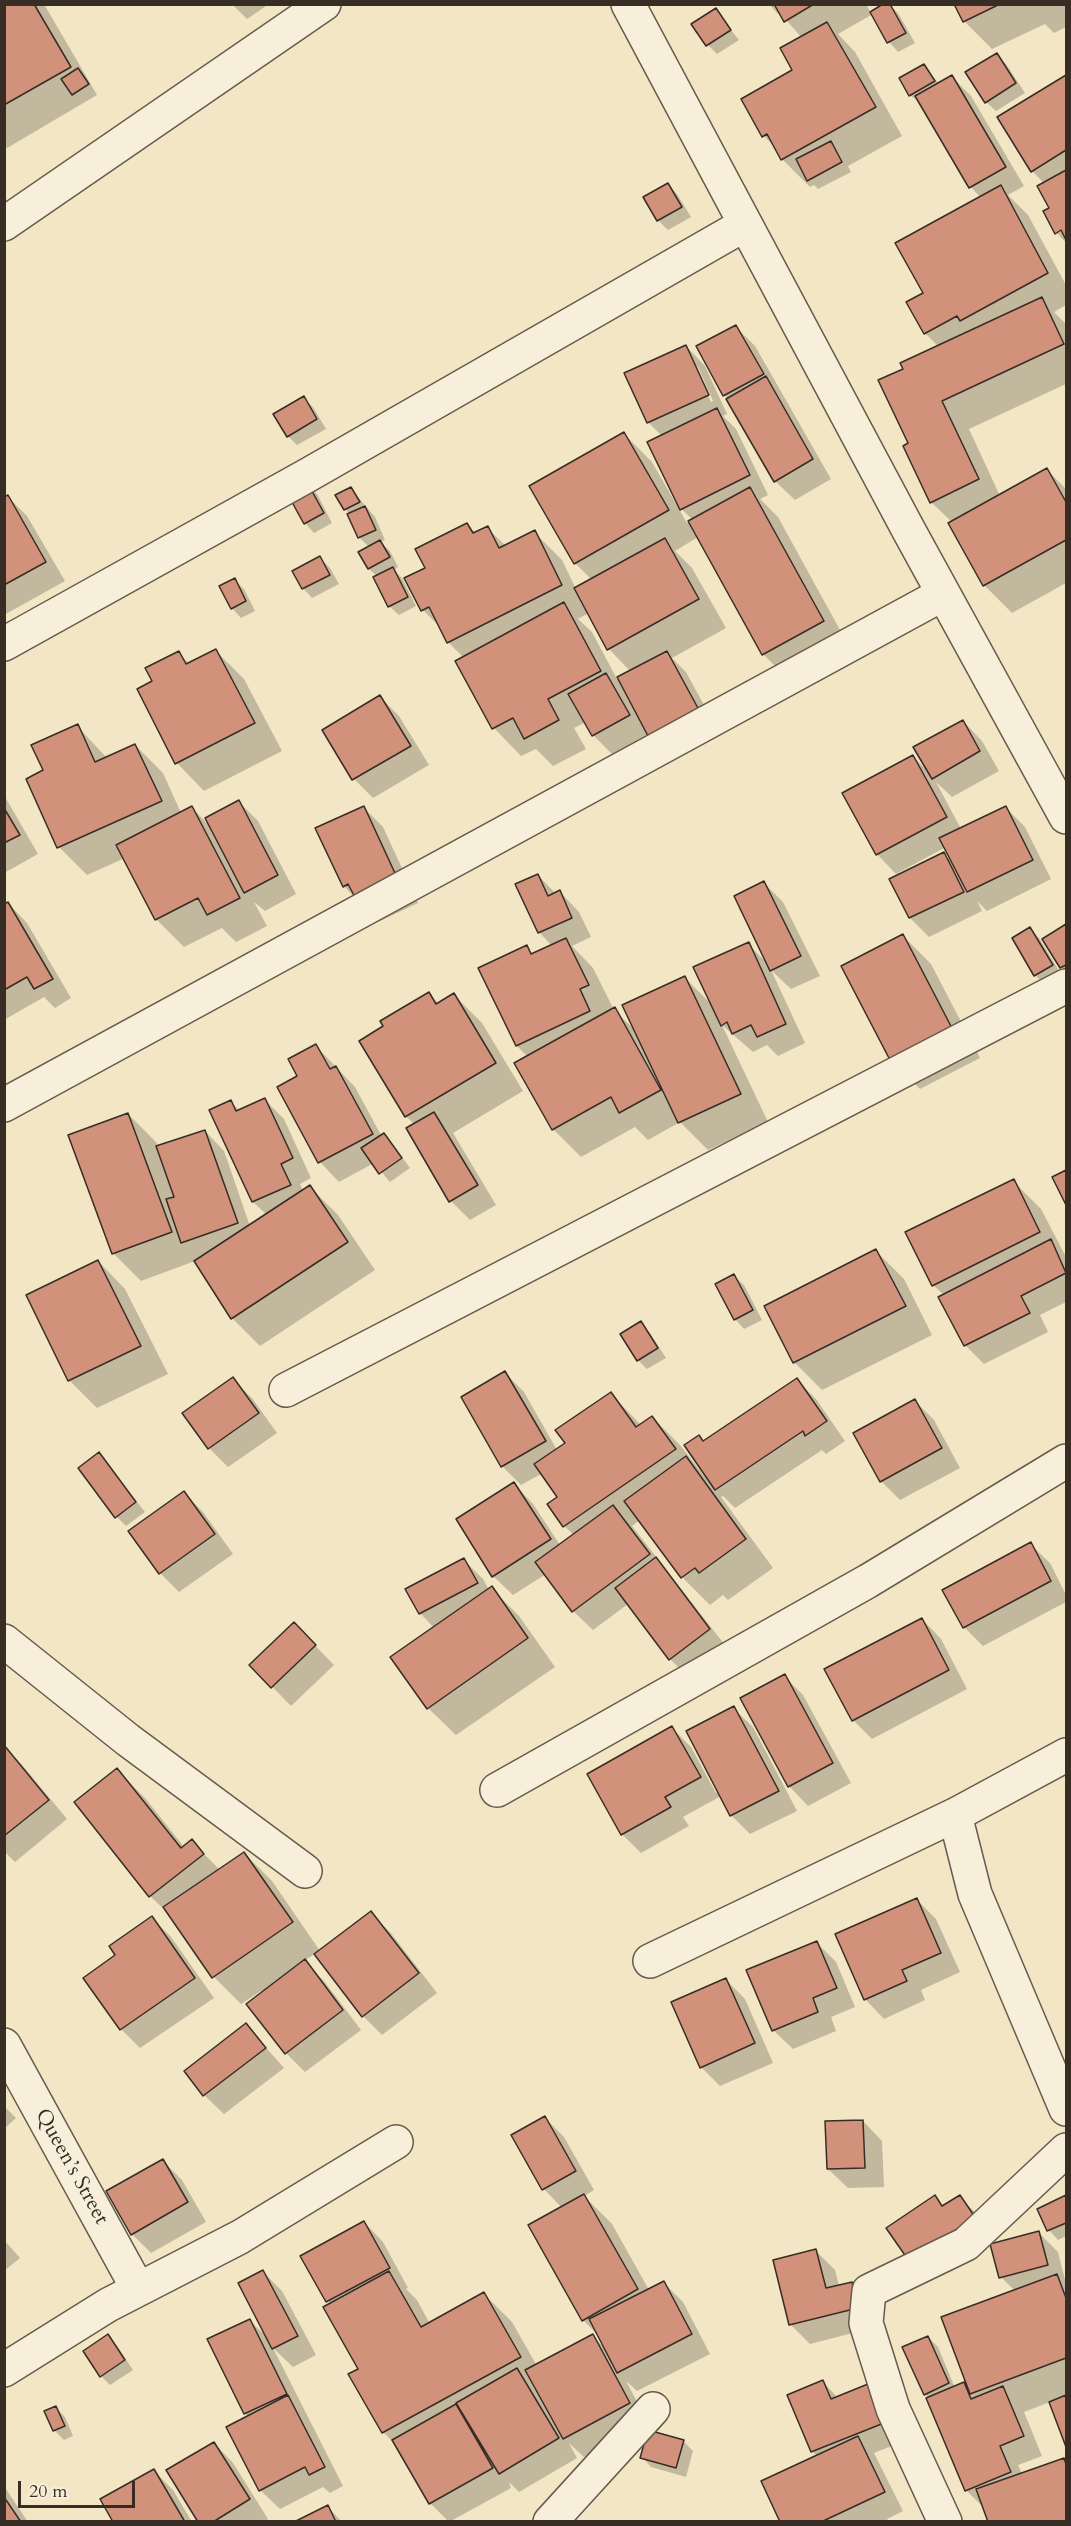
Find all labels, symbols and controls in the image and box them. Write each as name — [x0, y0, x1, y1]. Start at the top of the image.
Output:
street label: Queen’s Street — [29, 2105, 113, 2229]
scale bar — [21, 2469, 138, 2507]
text: 20 m — [29, 2479, 68, 2504]

